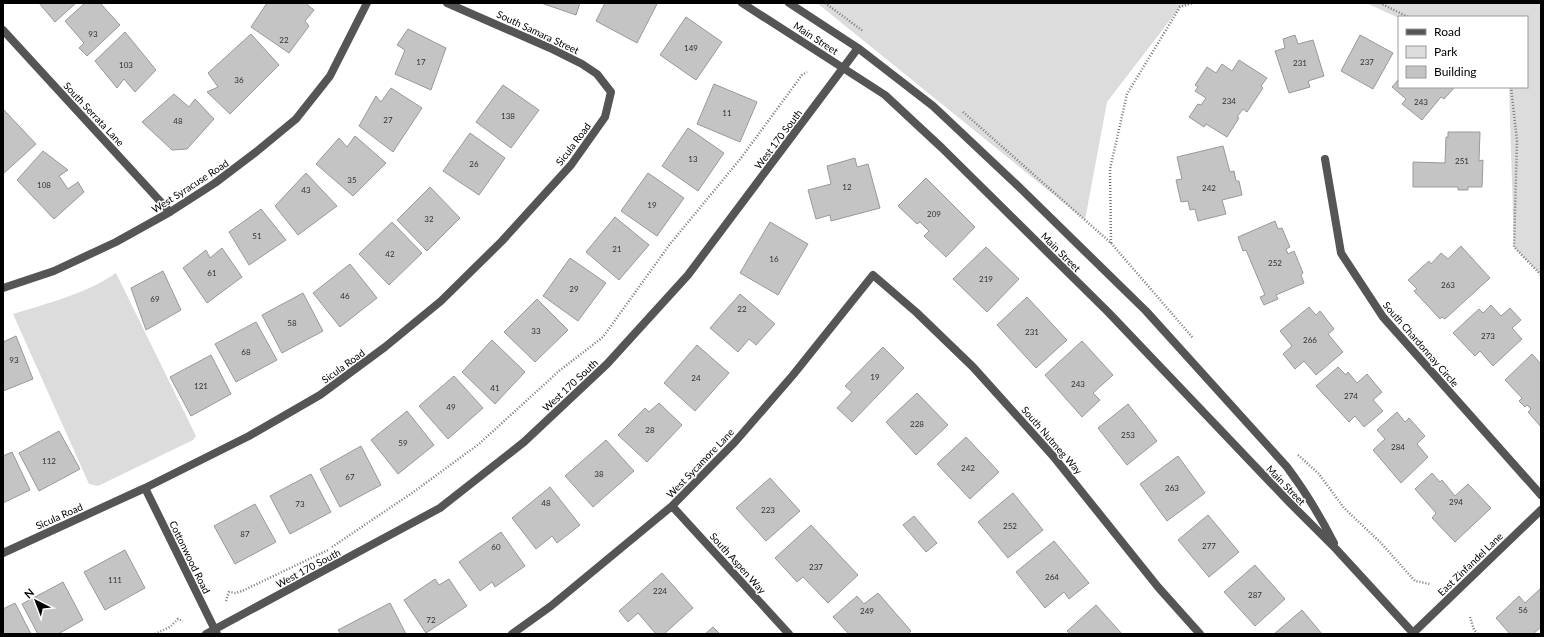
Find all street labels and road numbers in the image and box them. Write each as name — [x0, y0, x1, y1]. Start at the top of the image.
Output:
street label: South Samara Street — [495, 8, 581, 56]
street label: Main Street — [791, 19, 841, 57]
street label: South Serrata Lane — [61, 79, 127, 149]
street label: West 170 South — [752, 107, 804, 171]
street label: Sicula Road — [553, 120, 593, 168]
street label: West Syracuse Road — [149, 157, 231, 215]
street label: Main Street — [1039, 230, 1084, 275]
street label: South Chardonnay Circle — [1381, 299, 1461, 389]
street label: Sicula Road — [319, 346, 367, 386]
street label: West 170 South — [540, 356, 600, 414]
street label: South Nutmeg Way — [1019, 404, 1085, 477]
street label: West Sycamore Lane — [664, 426, 736, 500]
street label: Main Street — [1264, 462, 1308, 508]
street label: Sicula Road — [34, 500, 84, 532]
street label: Cottonwood Road — [167, 519, 213, 595]
street label: South Aspen Way — [708, 530, 769, 597]
street label: East Zinfandel Lane — [1435, 530, 1505, 598]
street label: West 170 South — [274, 546, 342, 590]

